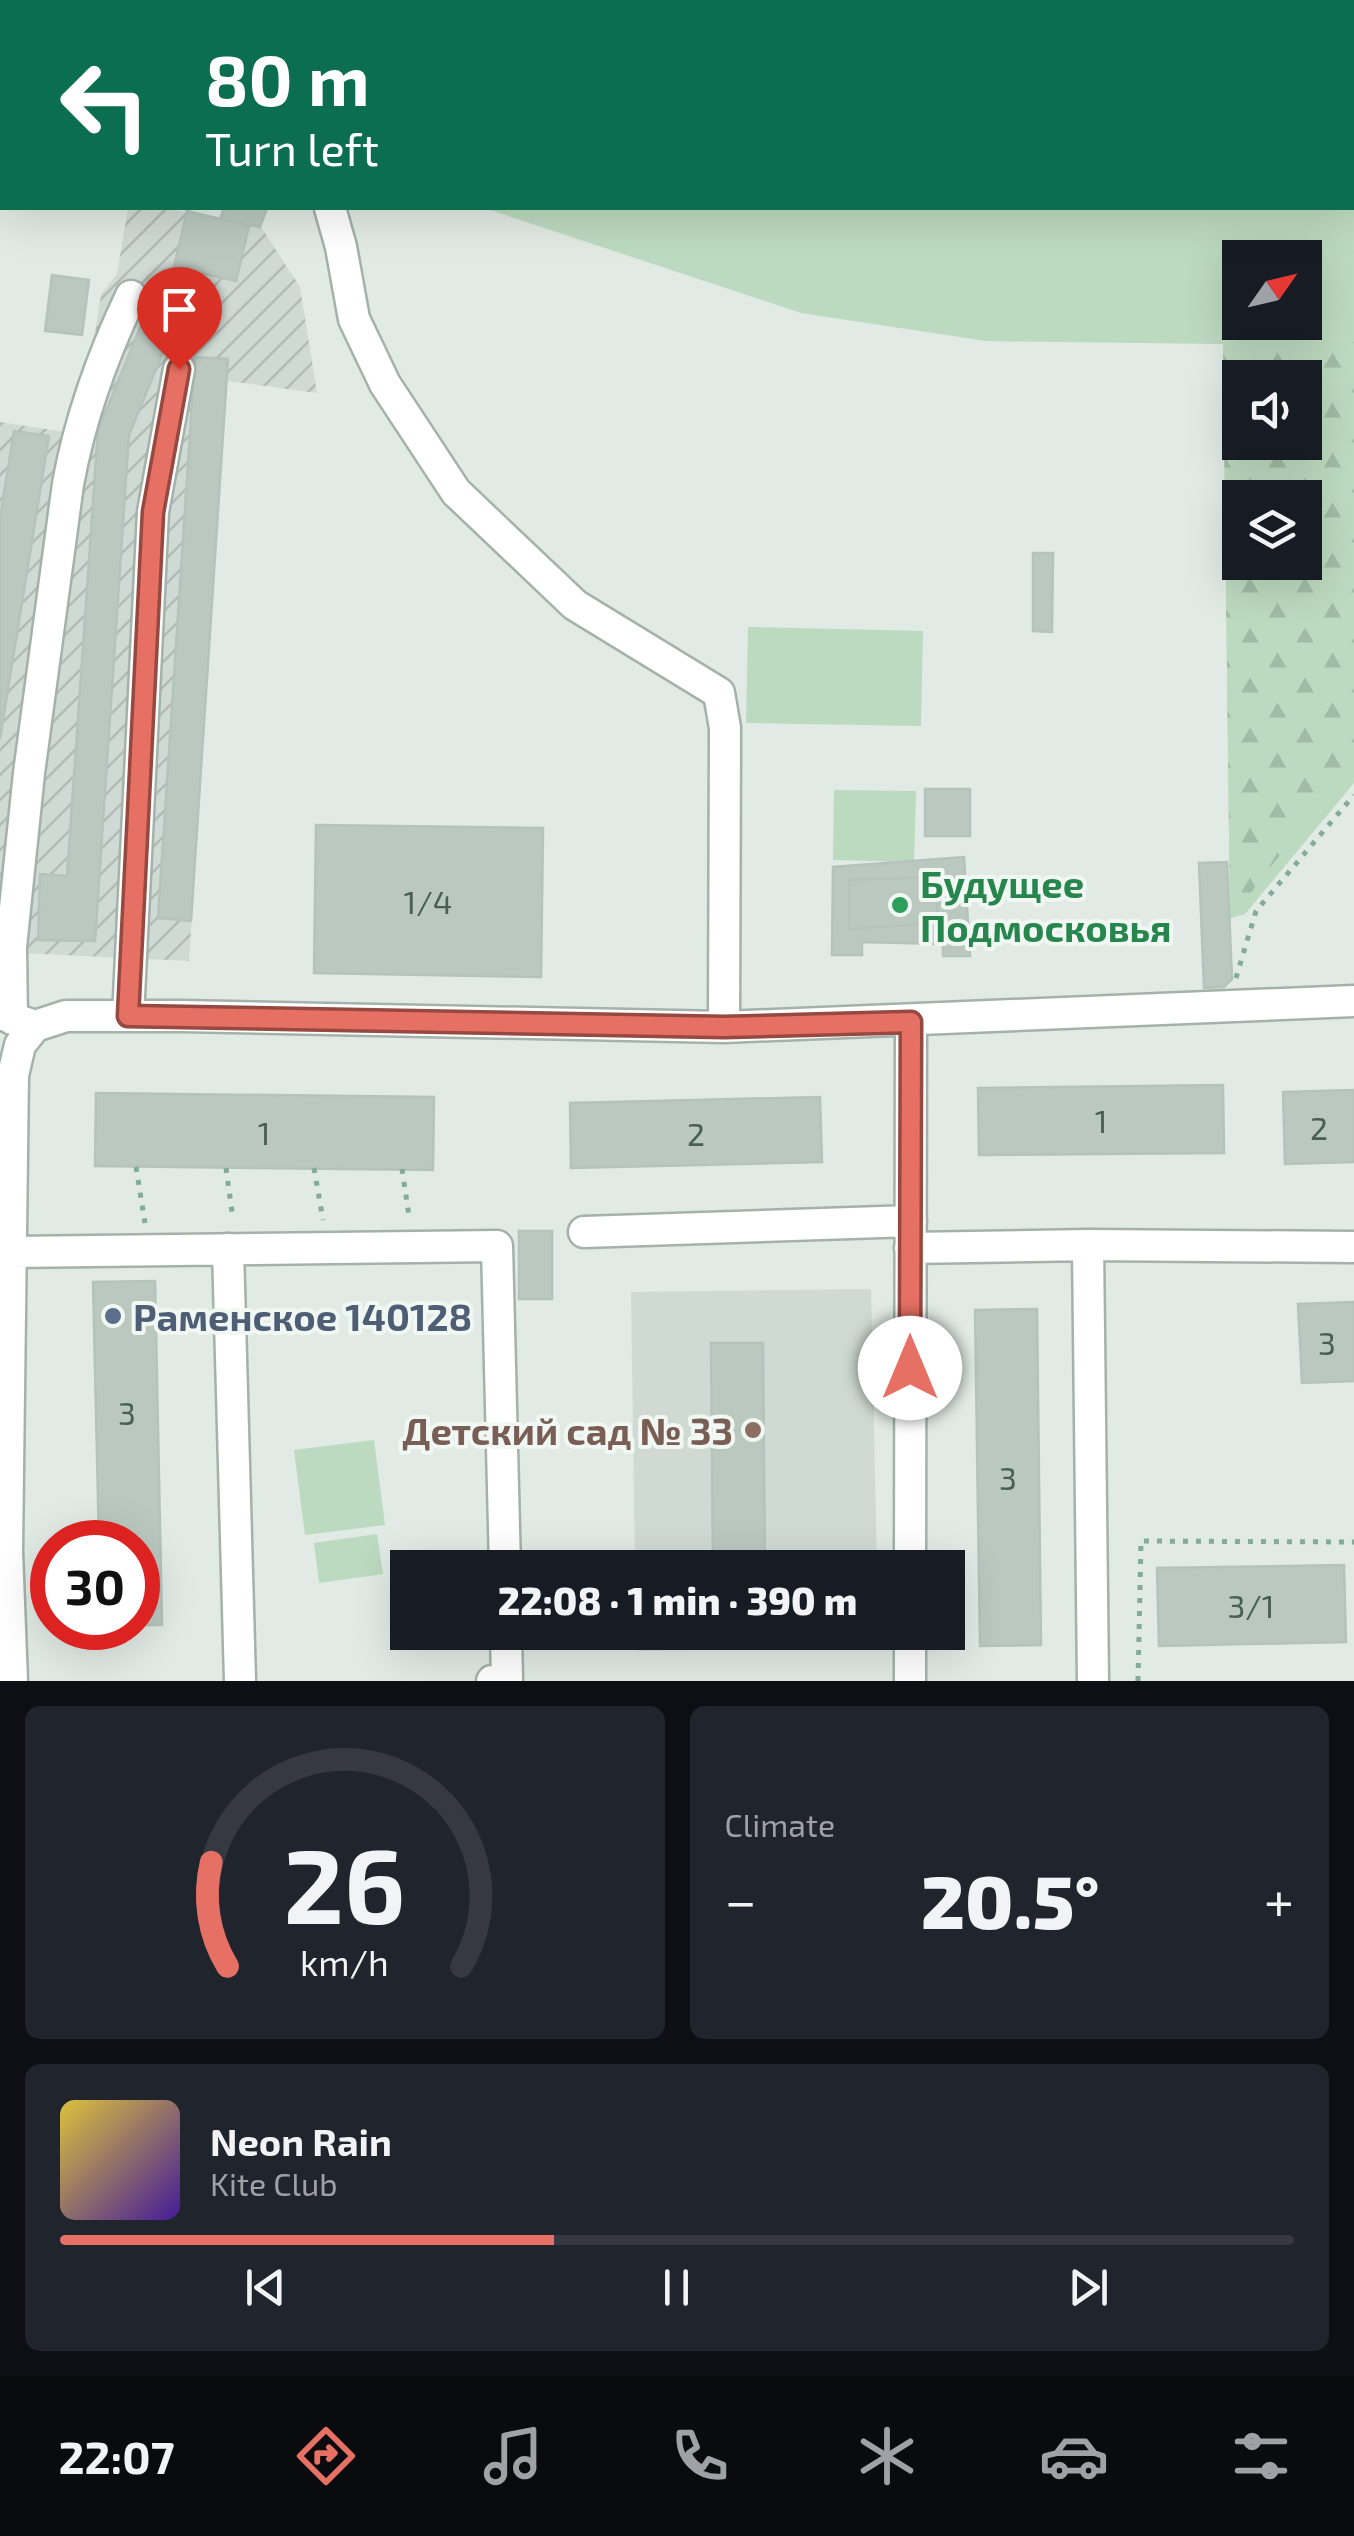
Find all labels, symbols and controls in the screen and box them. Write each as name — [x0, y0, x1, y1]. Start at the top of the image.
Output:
text: 80 m — [205, 36, 370, 120]
icon: left — [40, 40, 170, 170]
text: Turn left — [205, 121, 379, 175]
north arrow — [1222, 240, 1322, 340]
map controls — [1222, 240, 1322, 580]
pin — [137, 267, 222, 370]
icon: arrive — [152, 282, 207, 337]
button: sound — [1222, 360, 1322, 460]
button: layers — [1222, 480, 1322, 580]
place label: Будущее Подмосковья — [920, 860, 1171, 950]
house number: 1/4 — [404, 882, 452, 920]
marker: Будущее Подмосковья — [889, 894, 911, 916]
house number: 1 — [1095, 1101, 1107, 1139]
house number: 2 — [1310, 1108, 1328, 1146]
house number: 1 — [258, 1113, 270, 1151]
house number: 2 — [687, 1114, 705, 1152]
place label: Раменское 140128 — [133, 1293, 472, 1339]
marker: Раменское 140128 — [102, 1305, 124, 1327]
position arrow — [858, 1316, 962, 1420]
house number: 3 — [1318, 1323, 1336, 1361]
house number: 3 — [118, 1393, 136, 1431]
place label: Детский сад № 33 — [402, 1407, 733, 1453]
marker: Детский сад № 33 — [742, 1419, 764, 1441]
house number: 3 — [999, 1458, 1017, 1496]
speed limit sign: 30 — [30, 1520, 160, 1650]
text: 22:08 · 1 min · 390 m — [498, 1577, 857, 1623]
house number: 3/1 — [1227, 1586, 1275, 1624]
text: Climate — [725, 1805, 835, 1843]
text: 26 — [284, 1820, 406, 1945]
text: 20.5° — [921, 1854, 1100, 1944]
text: − — [725, 1866, 757, 1932]
text: + — [1264, 1866, 1294, 1932]
text: km/h — [300, 1940, 389, 1983]
text: Neon Rain — [210, 2118, 392, 2164]
text: Kite Club — [210, 2164, 338, 2202]
icon: previous — [238, 2260, 293, 2315]
icon: pause — [649, 2260, 704, 2315]
icon: next — [1061, 2260, 1116, 2315]
icon: directions — [291, 2421, 361, 2491]
icon: music — [478, 2421, 548, 2491]
icon: phone — [665, 2421, 735, 2491]
icon: climate — [852, 2421, 922, 2491]
icon: car — [1039, 2421, 1109, 2491]
icon: filters — [1226, 2421, 1296, 2491]
text: 22:07 — [58, 2429, 174, 2483]

